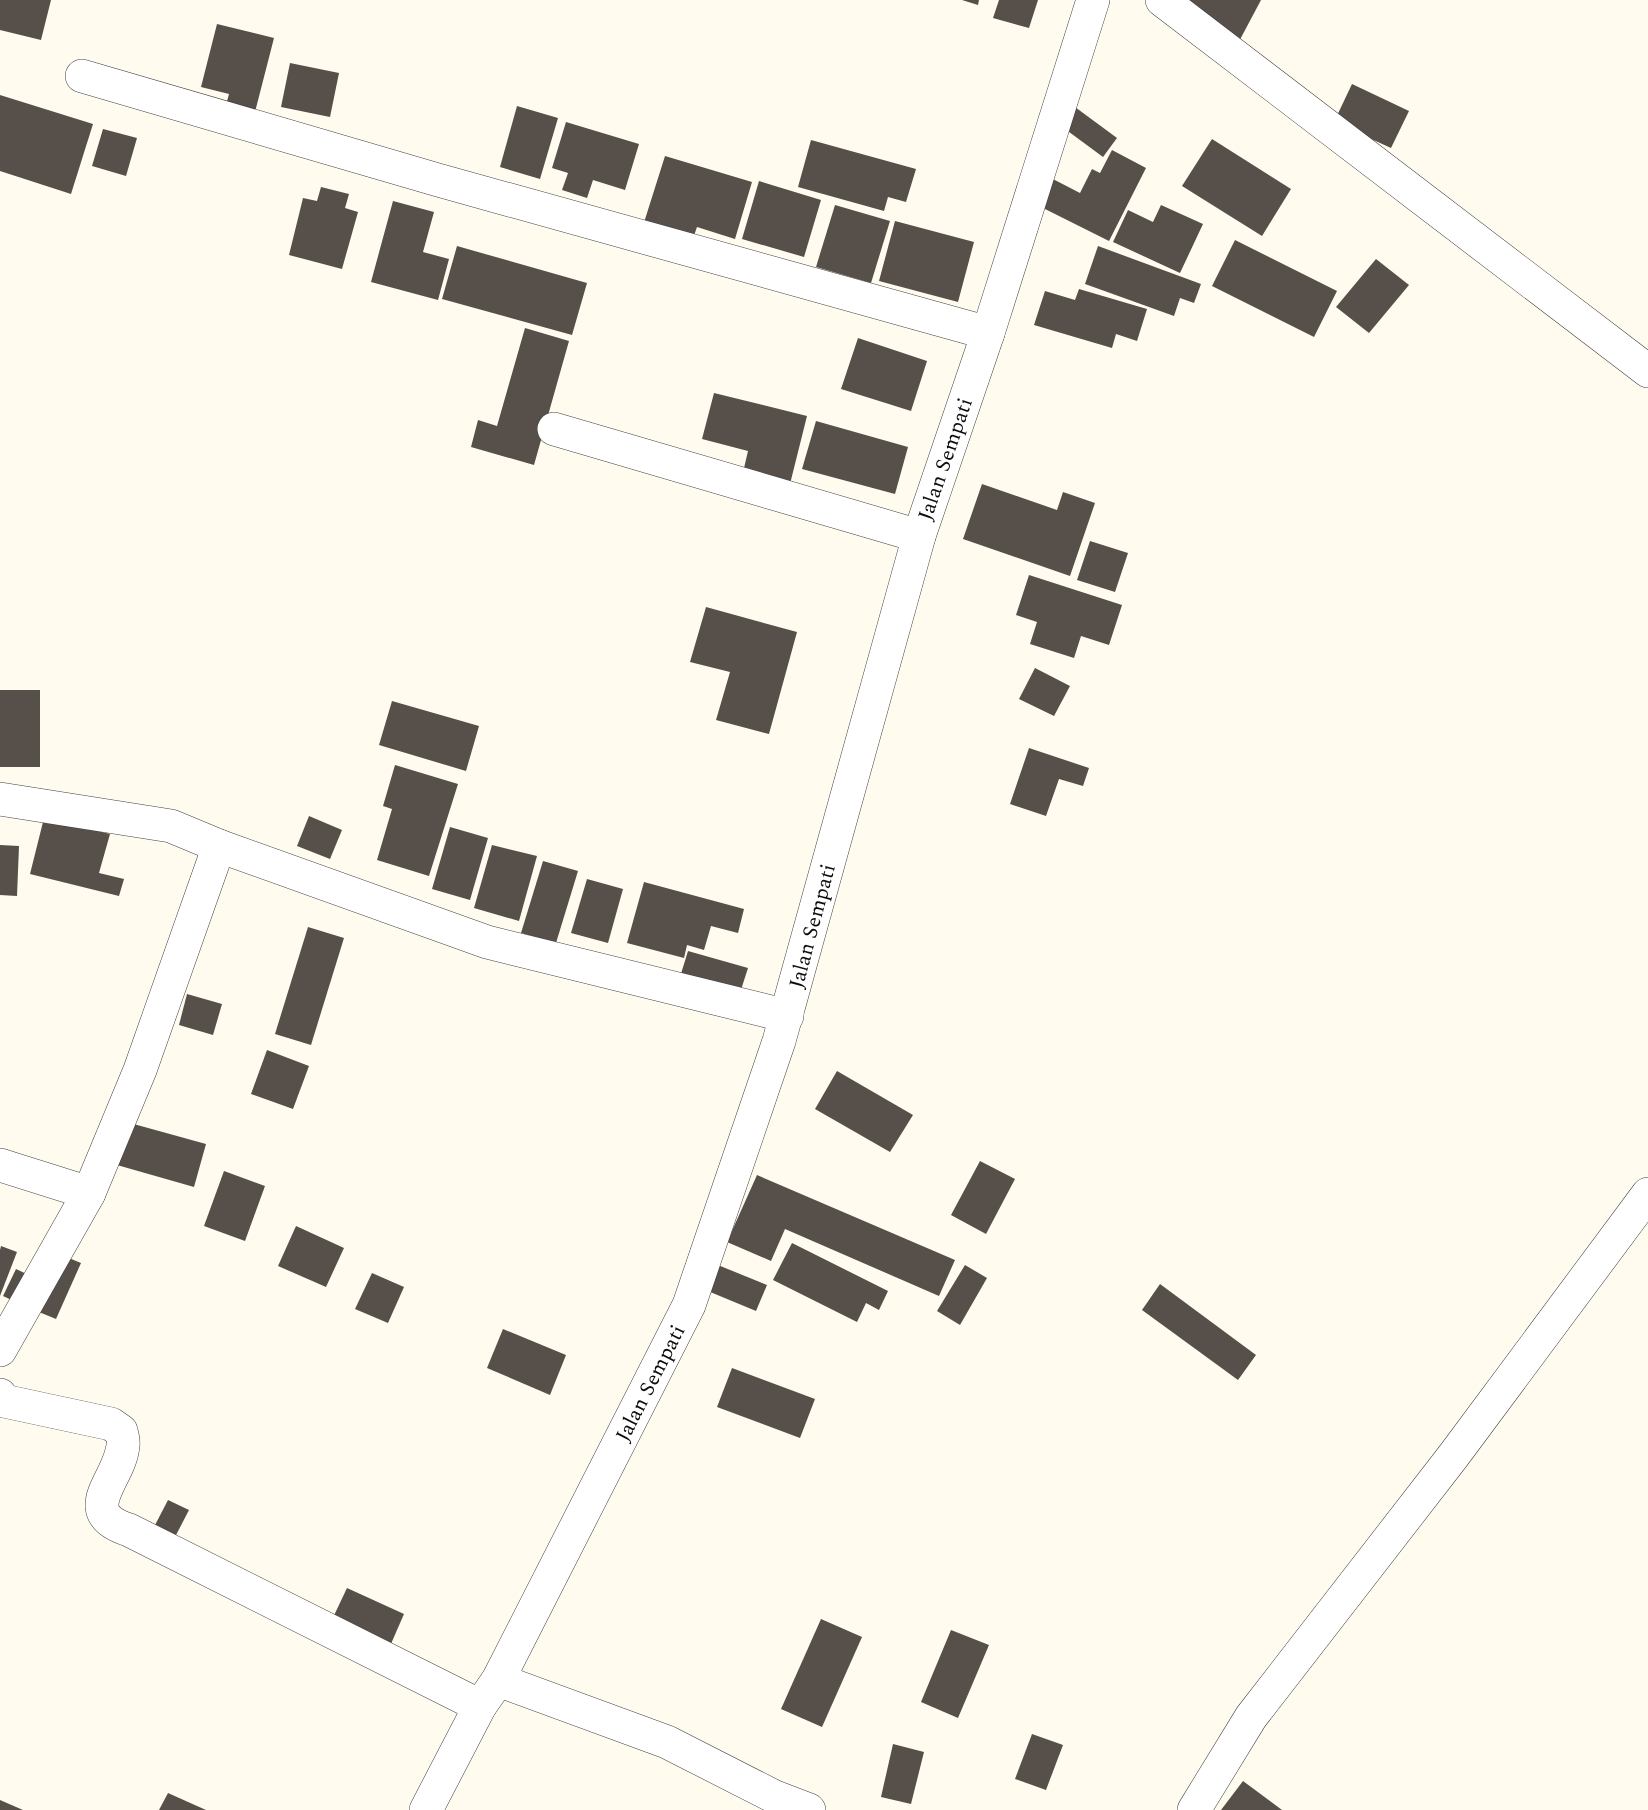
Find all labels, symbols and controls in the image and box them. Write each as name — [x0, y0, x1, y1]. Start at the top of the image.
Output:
street label: Jalan Sempati — [910, 394, 982, 525]
street label: Jalan Sempati — [781, 860, 845, 992]
street label: Jalan Sempati — [608, 1319, 694, 1448]

